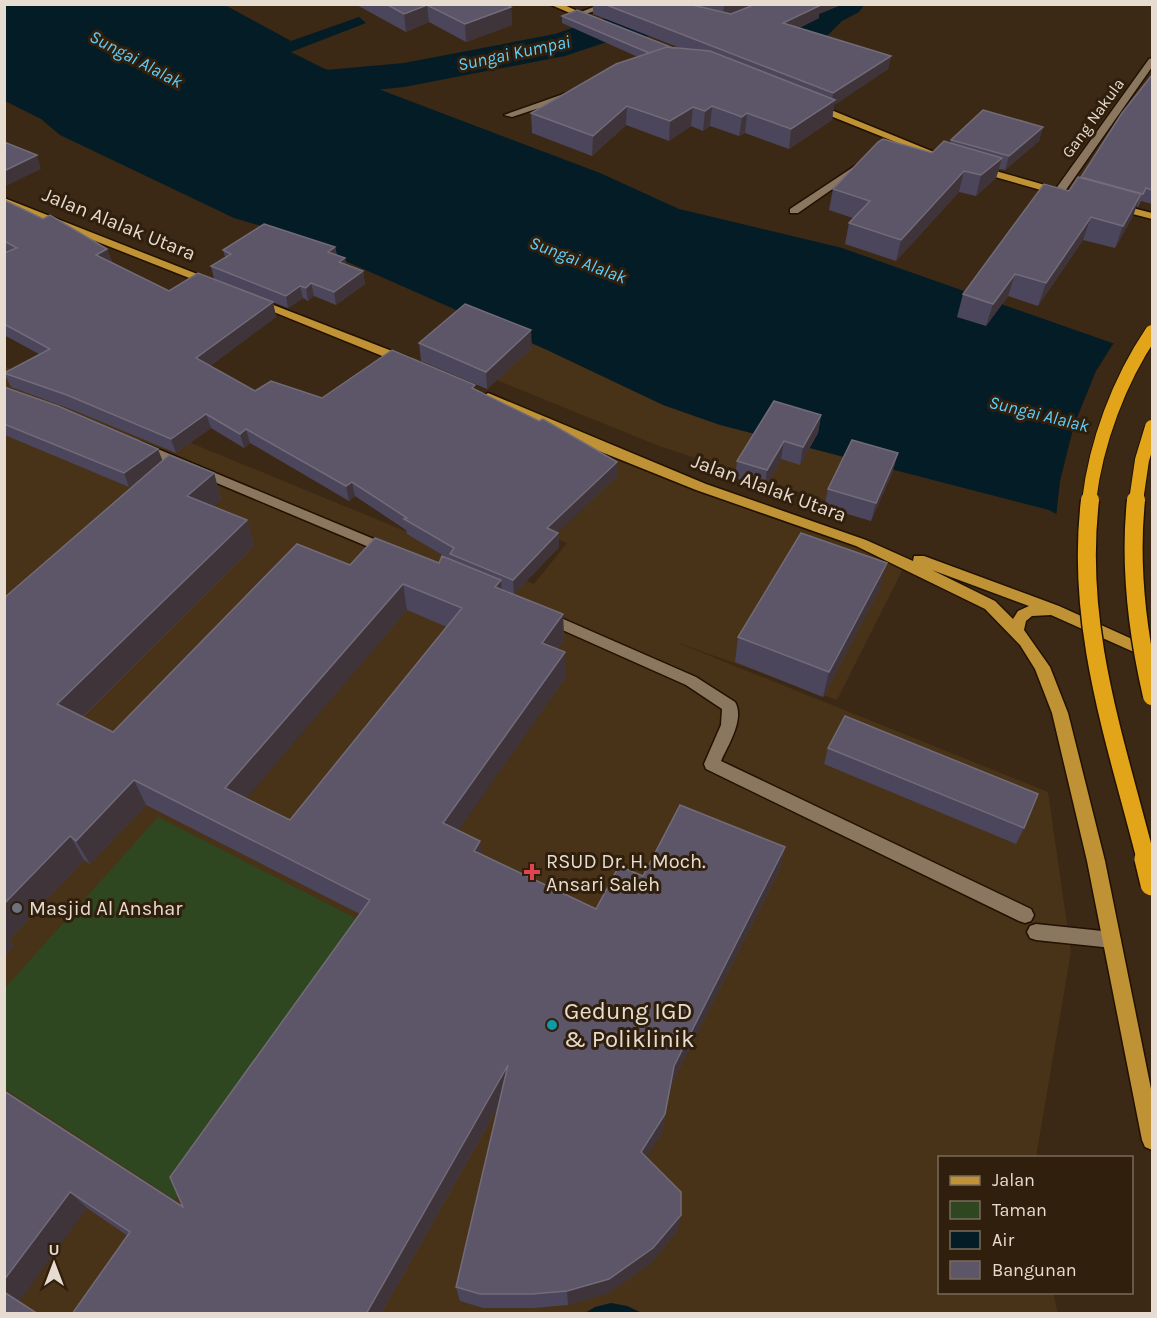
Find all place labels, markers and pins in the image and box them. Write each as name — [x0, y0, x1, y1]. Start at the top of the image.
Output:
place label: RSUD Dr. H. Moch. Ansari Saleh — [546, 850, 706, 896]
marker: RSUD Dr. H. Moch. Ansari Saleh — [523, 863, 541, 881]
place label: Masjid Al Anshar — [29, 897, 183, 920]
marker: Masjid Al Anshar — [10, 901, 24, 915]
place label: Gedung IGD & Poliklinik — [564, 997, 694, 1053]
marker: Gedung IGD & Poliklinik — [545, 1018, 559, 1032]

